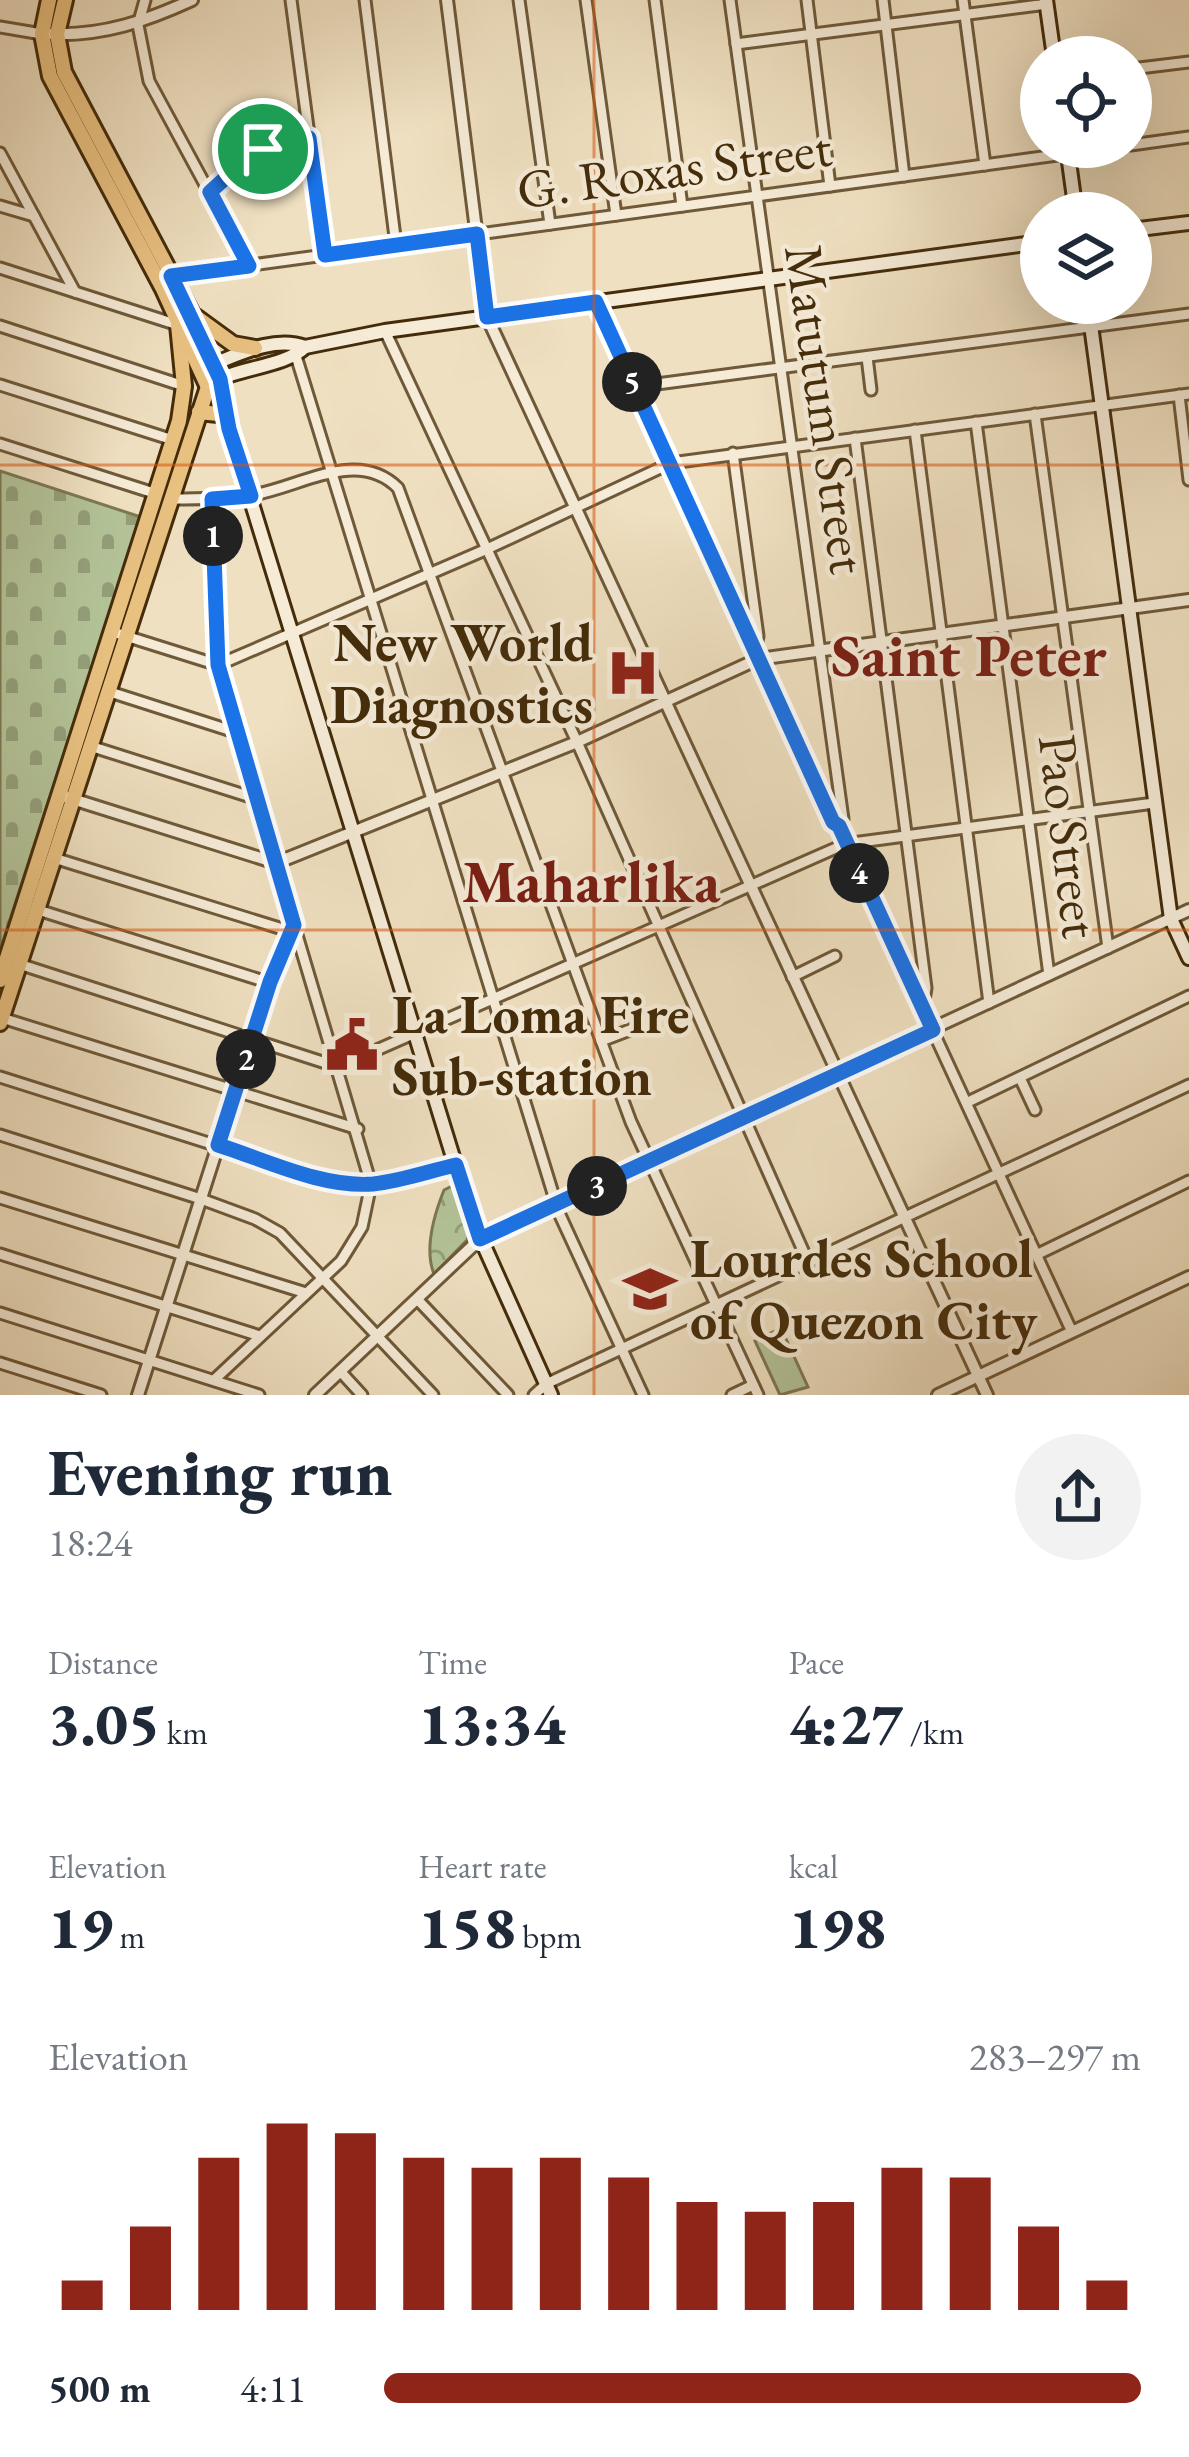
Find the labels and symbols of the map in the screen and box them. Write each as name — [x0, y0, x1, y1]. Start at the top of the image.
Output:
pin — [212, 98, 314, 200]
street label: G. Roxas Street — [512, 111, 836, 225]
street label: Matutum Street — [769, 240, 885, 578]
pin: 5 — [602, 352, 662, 412]
pin: 1 — [183, 506, 243, 566]
place label: New World Diagnostics — [330, 607, 593, 739]
district label: Saint Peter — [831, 616, 1107, 694]
hospital icon: New World Diagnostics — [604, 644, 662, 702]
street label: Pao Street — [1023, 730, 1117, 942]
district label: Maharlika — [462, 842, 721, 920]
pin: 4 — [829, 843, 889, 903]
place label: La Loma Fire Sub-station — [392, 979, 689, 1111]
public building icon: La Loma Fire Sub-station — [323, 1016, 381, 1074]
pin: 2 — [216, 1029, 276, 1089]
pin: 3 — [567, 1156, 627, 1216]
place label: Lourdes School of Quezon City — [690, 1223, 1038, 1355]
school or university icon: Lourdes School of Quezon City — [621, 1260, 679, 1318]

